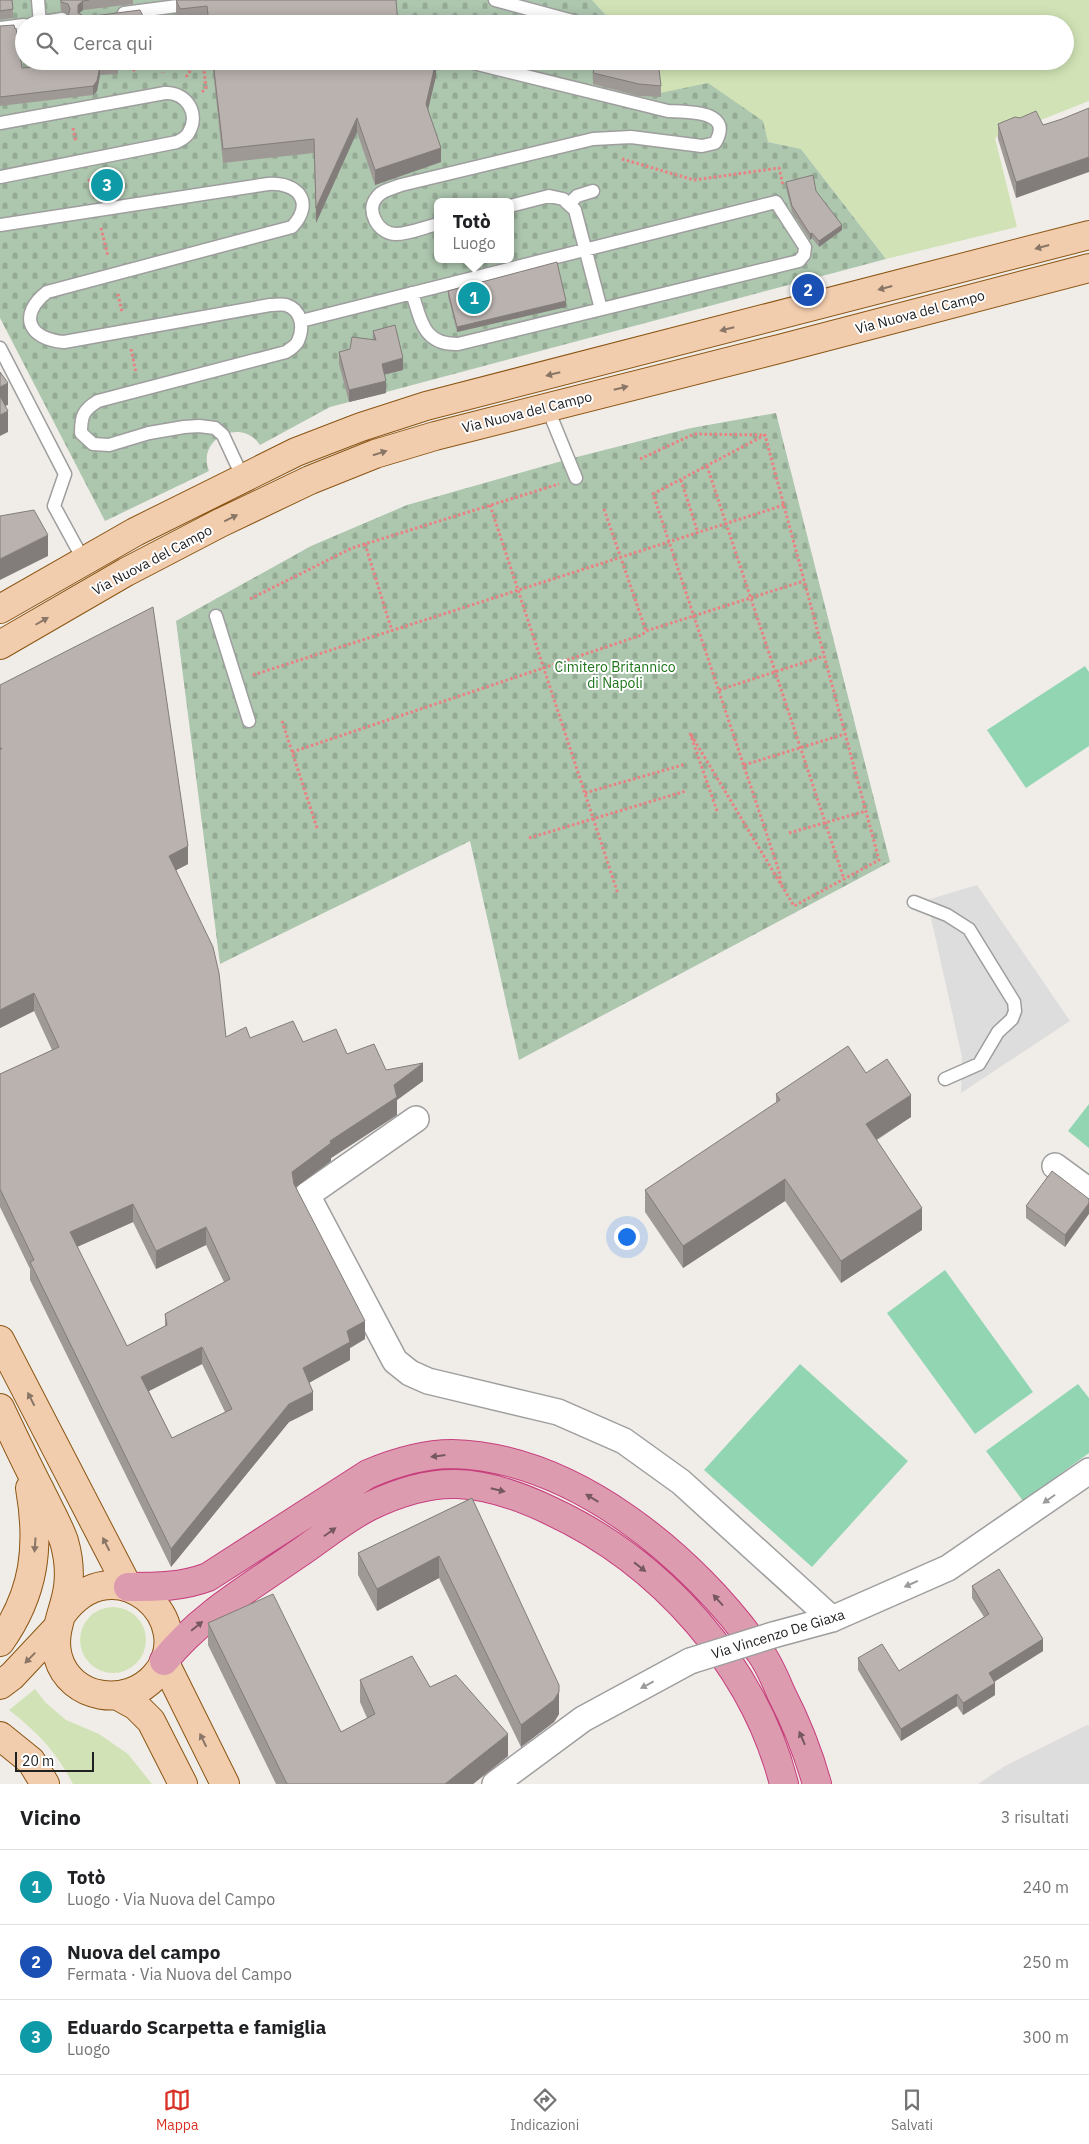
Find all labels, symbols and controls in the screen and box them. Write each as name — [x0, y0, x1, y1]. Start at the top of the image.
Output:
search box — [15, 15, 1074, 70]
icon: search — [33, 29, 61, 57]
text: Cerca qui — [73, 31, 153, 55]
pin: 3 — [91, 166, 123, 204]
popup — [434, 198, 514, 263]
text: Totò — [452, 209, 491, 233]
text: Luogo — [452, 233, 496, 253]
one-way arrow — [1034, 244, 1049, 252]
pin: 2 — [792, 271, 824, 309]
pin: 1 — [458, 279, 490, 317]
one-way arrow — [877, 285, 892, 293]
street label: Via Nuova del Campo — [853, 286, 987, 338]
one-way arrow — [720, 325, 735, 333]
one-way arrow — [545, 370, 560, 378]
one-way arrow — [613, 384, 628, 392]
street label: Via Nuova del Campo — [460, 387, 594, 437]
one-way arrow — [372, 449, 387, 456]
one-way arrow — [224, 514, 238, 522]
street label: Via Nuova del Campo — [89, 521, 215, 599]
one-way arrow — [36, 616, 49, 625]
park label: Cimitero Britannico di Napoli — [554, 658, 676, 692]
your location — [614, 1224, 640, 1250]
one-way arrow — [27, 1392, 35, 1407]
one-way arrow — [430, 1452, 446, 1460]
one-way arrow — [491, 1486, 506, 1494]
one-way arrow — [586, 1494, 599, 1503]
one-way arrow — [1042, 1494, 1055, 1504]
one-way arrow — [323, 1527, 337, 1537]
one-way arrow — [102, 1536, 110, 1551]
one-way arrow — [30, 1537, 38, 1553]
one-way arrow — [633, 1562, 646, 1573]
one-way arrow — [904, 1581, 918, 1589]
one-way arrow — [713, 1594, 724, 1606]
street label: Via Vincenzo De Giaxa — [709, 1605, 847, 1663]
one-way arrow — [191, 1620, 204, 1631]
one-way arrow — [24, 1652, 36, 1664]
one-way arrow — [640, 1680, 653, 1689]
one-way arrow — [797, 1731, 805, 1745]
one-way arrow — [199, 1733, 207, 1747]
scale bar — [15, 1749, 94, 1772]
text: 20 m — [22, 1752, 54, 1770]
text: Vicino — [20, 1803, 81, 1831]
text: 3 risultati — [1001, 1807, 1069, 1827]
text: Totò — [67, 1865, 105, 1889]
text: 1 — [31, 1877, 41, 1897]
text: 240 m — [1022, 1877, 1069, 1897]
text: Luogo · Via Nuova del Campo — [67, 1889, 275, 1909]
text: Nuova del campo — [67, 1940, 220, 1964]
text: 2 — [31, 1952, 41, 1972]
text: 250 m — [1022, 1952, 1069, 1972]
text: Fermata · Via Nuova del Campo — [67, 1964, 292, 1984]
text: Eduardo Scarpetta e famiglia — [67, 2015, 326, 2039]
text: 3 — [31, 2027, 41, 2047]
text: 300 m — [1022, 2027, 1069, 2047]
text: Luogo — [67, 2039, 110, 2059]
tab: Mappa — [156, 2086, 198, 2134]
tab: Indicazioni — [510, 2086, 579, 2134]
tab: Salvati — [891, 2086, 933, 2134]

